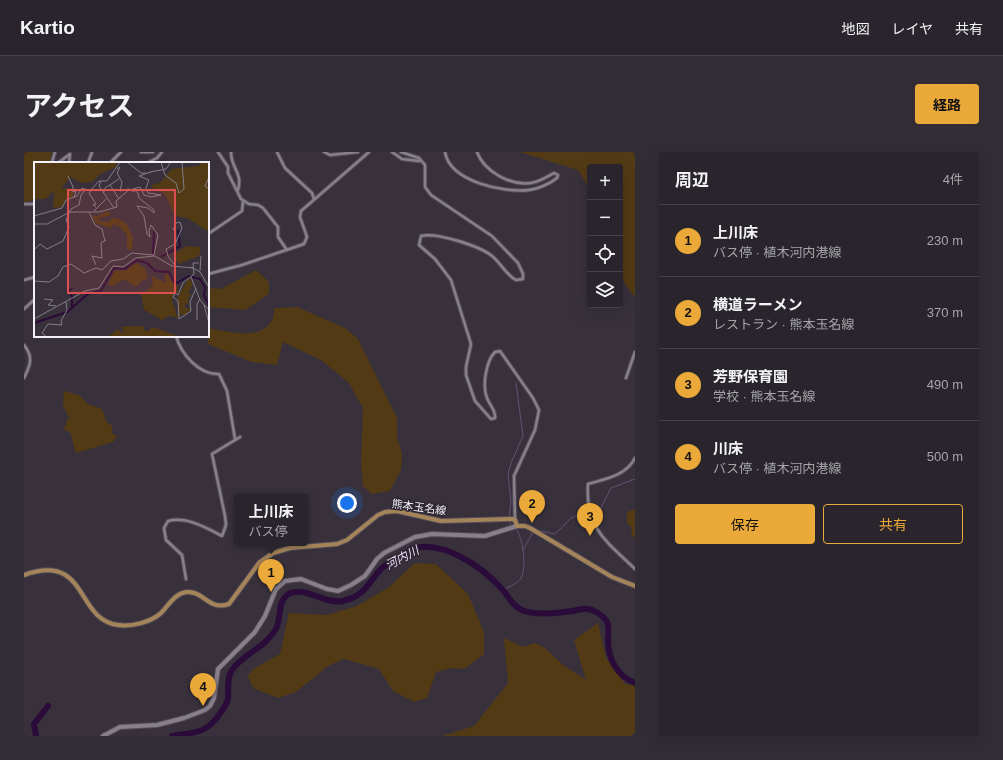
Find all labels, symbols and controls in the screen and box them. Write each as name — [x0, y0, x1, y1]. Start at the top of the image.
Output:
text: Kartio — [20, 17, 75, 38]
text: 地図 — [841, 21, 869, 37]
text: レイヤ — [891, 21, 933, 37]
text: 共有 — [955, 21, 983, 37]
button: 経路 — [915, 84, 979, 124]
text: アクセス — [24, 91, 135, 122]
inset map — [34, 162, 209, 337]
map controls — [587, 164, 623, 308]
button: + — [587, 164, 623, 200]
text: 周辺 — [675, 171, 709, 190]
text: 4件 — [943, 172, 963, 187]
button: − — [587, 200, 623, 236]
text: 上川床 — [713, 224, 758, 241]
text: 1 — [684, 233, 692, 248]
text: 230 m — [927, 233, 963, 248]
button: locate — [587, 236, 623, 272]
text: バス停 · 植木河内港線 — [713, 245, 842, 260]
button: layers — [587, 272, 623, 308]
text: 横道ラーメン — [713, 296, 802, 313]
text: 2 — [684, 305, 692, 320]
text: 370 m — [927, 305, 963, 320]
text: レストラン · 熊本玉名線 — [713, 317, 855, 332]
text: 芳野保育園 — [713, 368, 788, 385]
text: 3 — [684, 377, 692, 392]
text: 490 m — [927, 377, 963, 392]
text: 学校 · 熊本玉名線 — [713, 389, 816, 404]
text: 川床 — [713, 440, 743, 457]
text: 4 — [684, 449, 692, 464]
text: 500 m — [927, 449, 963, 464]
text: バス停 · 植木河内港線 — [713, 461, 842, 476]
pin: 2 — [519, 490, 545, 523]
your location — [337, 493, 357, 513]
popup — [234, 494, 308, 546]
street label: 熊本玉名線 — [391, 497, 447, 517]
text: 上川床 — [248, 503, 294, 520]
pin: 3 — [577, 503, 603, 536]
button: 保存 — [675, 504, 815, 544]
button: 共有 — [823, 504, 963, 544]
text: バス停 — [248, 524, 288, 539]
water label: 河内川 — [383, 542, 423, 573]
pin: 1 — [258, 559, 284, 592]
pin: 4 — [190, 673, 216, 706]

